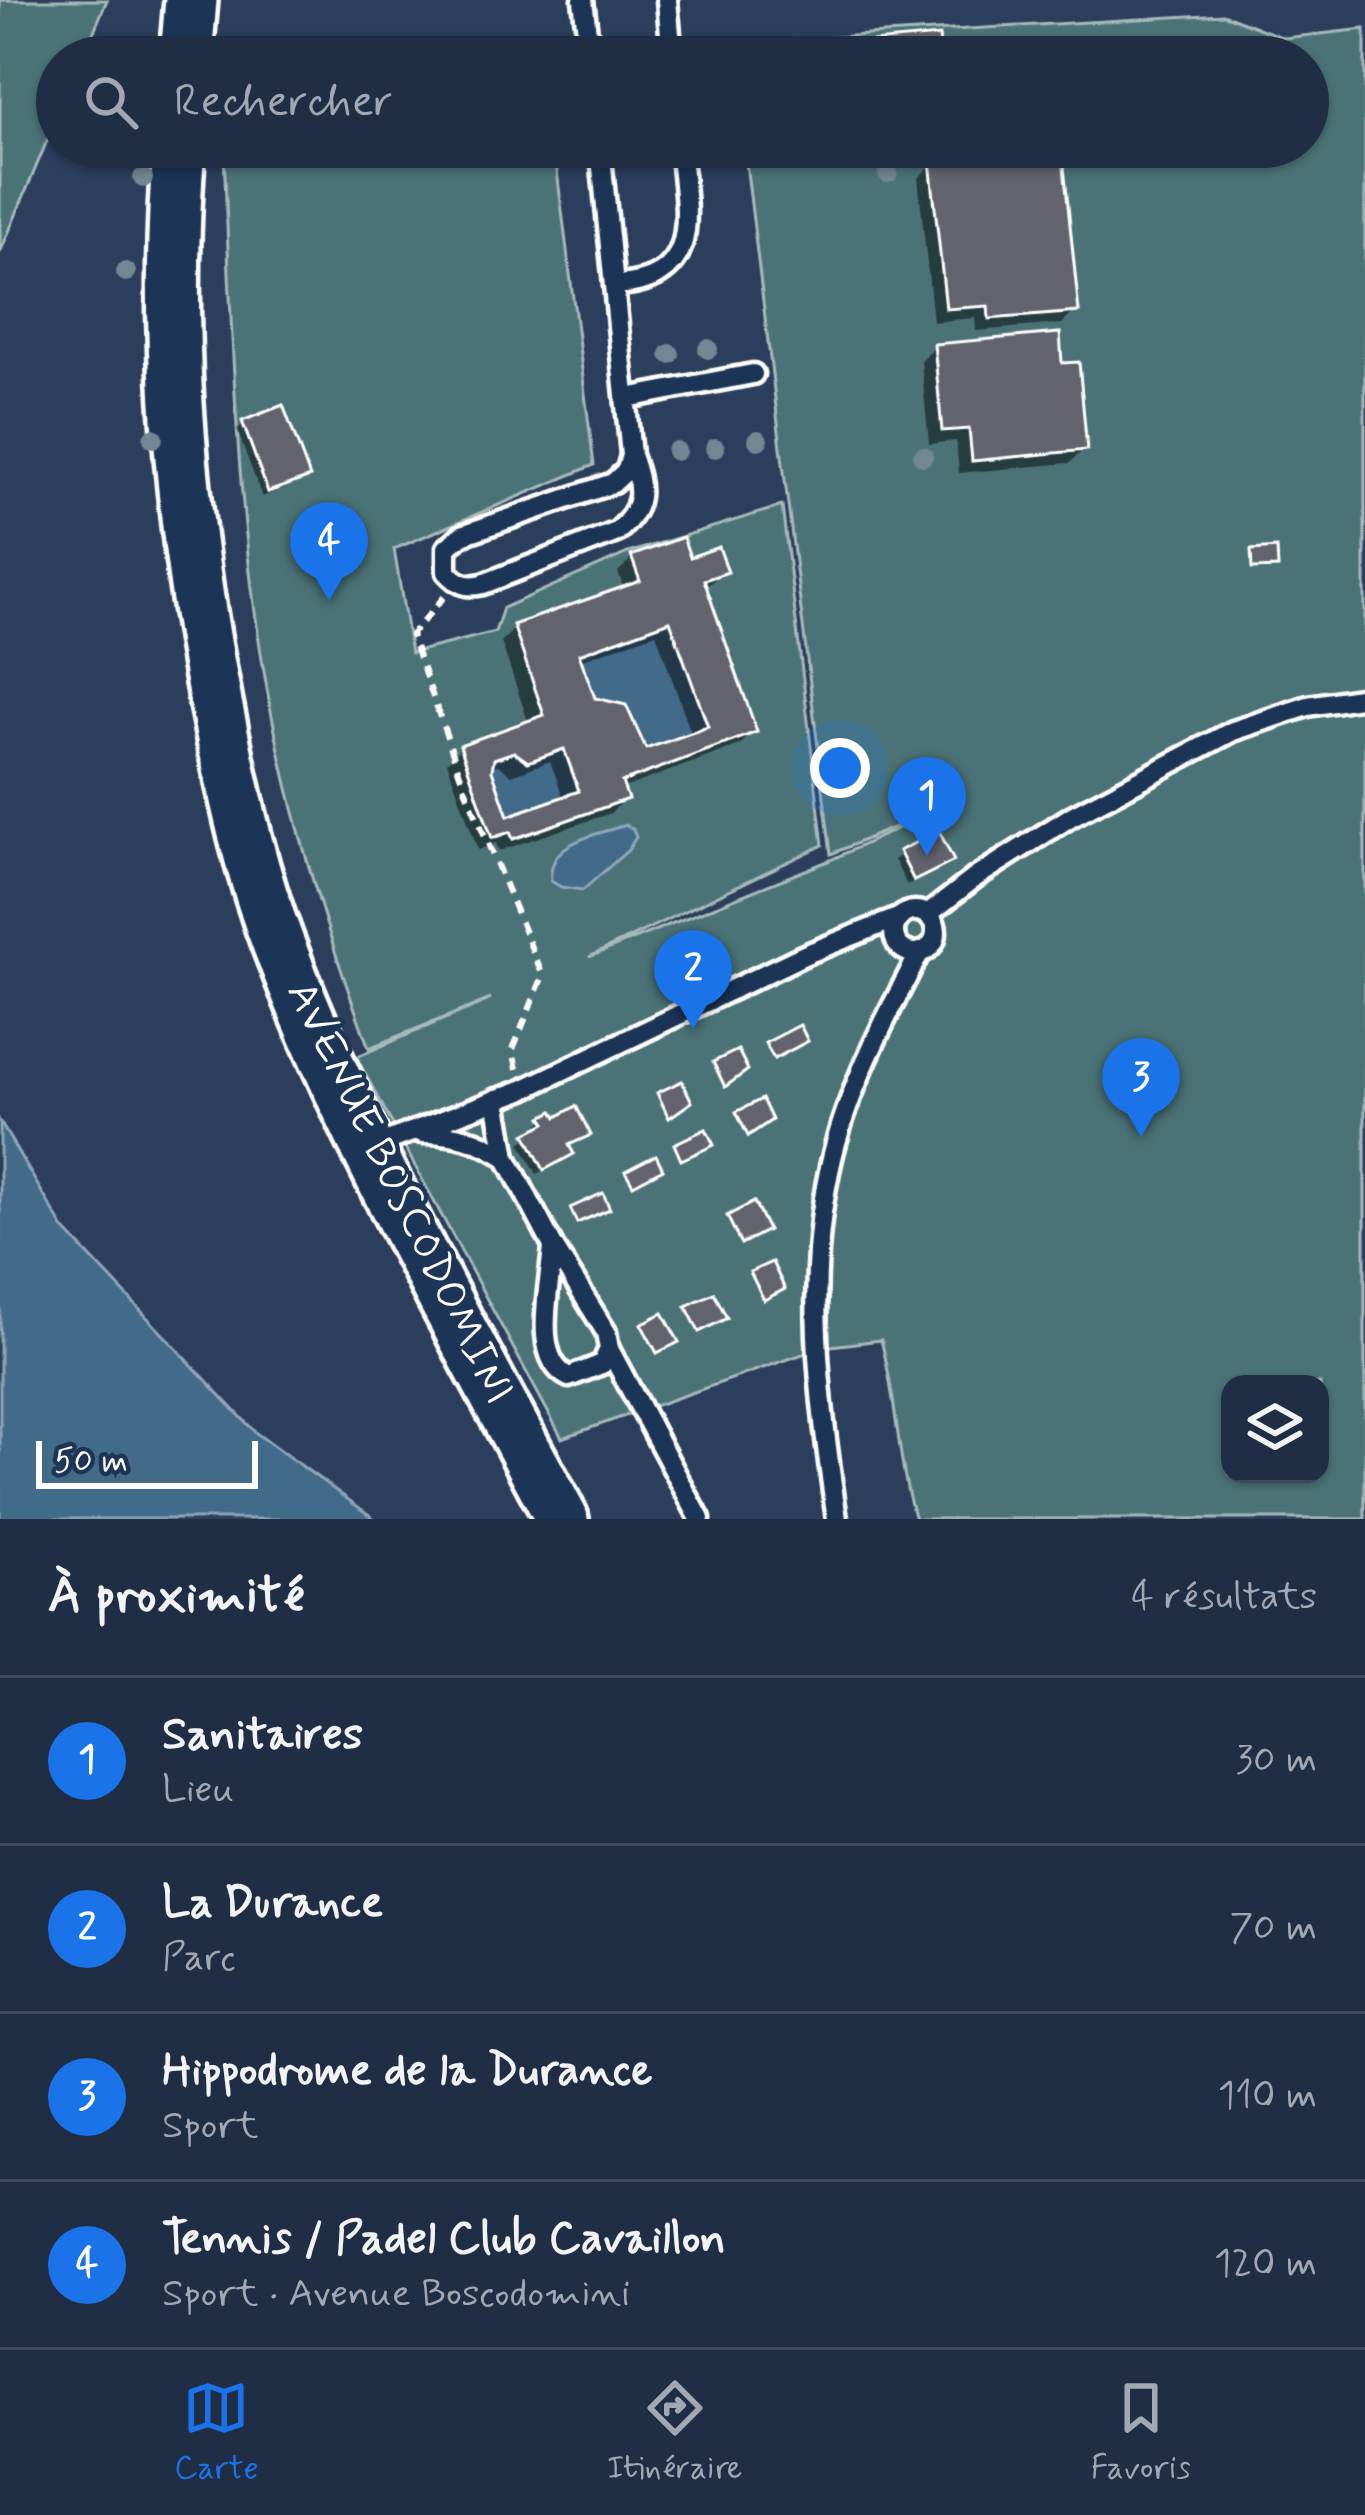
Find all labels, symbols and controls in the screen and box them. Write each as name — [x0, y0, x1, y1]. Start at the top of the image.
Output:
search box — [36, 36, 1329, 168]
icon: search — [78, 69, 144, 135]
text: Rechercher — [174, 73, 393, 132]
pin: 4 — [290, 502, 368, 601]
your location — [810, 738, 870, 798]
pin: 1 — [888, 757, 966, 856]
pin: 2 — [654, 930, 732, 1029]
street label: AVENUE BOSCODOMINI — [273, 973, 525, 1413]
pin: 3 — [1102, 1038, 1180, 1137]
map controls — [1221, 1375, 1329, 1483]
button: layers — [1221, 1375, 1329, 1483]
scale bar — [36, 1435, 258, 1488]
text: 50 m — [54, 1440, 128, 1484]
text: À proximité — [48, 1564, 304, 1630]
text: 4 résultats — [1131, 1572, 1317, 1623]
text: Sanitaires — [162, 1706, 363, 1765]
text: 1 — [78, 1735, 96, 1786]
text: 30 m — [1235, 1735, 1317, 1786]
text: Lieu — [162, 1765, 234, 1816]
text: La Durance — [162, 1874, 383, 1933]
text: 2 — [77, 1903, 97, 1954]
text: 70 m — [1229, 1903, 1317, 1954]
text: Parc — [162, 1933, 236, 1984]
text: Hippodrome de la Durance — [162, 2042, 652, 2101]
text: 3 — [78, 2071, 96, 2122]
text: 110 m — [1218, 2071, 1317, 2122]
text: Sport — [162, 2101, 259, 2152]
text: Tennis / Padel Club Cavaillon — [162, 2210, 726, 2269]
text: 4 — [76, 2239, 98, 2290]
text: 120 m — [1214, 2239, 1317, 2290]
text: Sport · Avenue Boscodomini — [162, 2269, 630, 2320]
tab: Carte — [174, 2375, 259, 2491]
tab: Itinéraire — [607, 2375, 742, 2491]
tab: Favoris — [1091, 2375, 1191, 2491]

